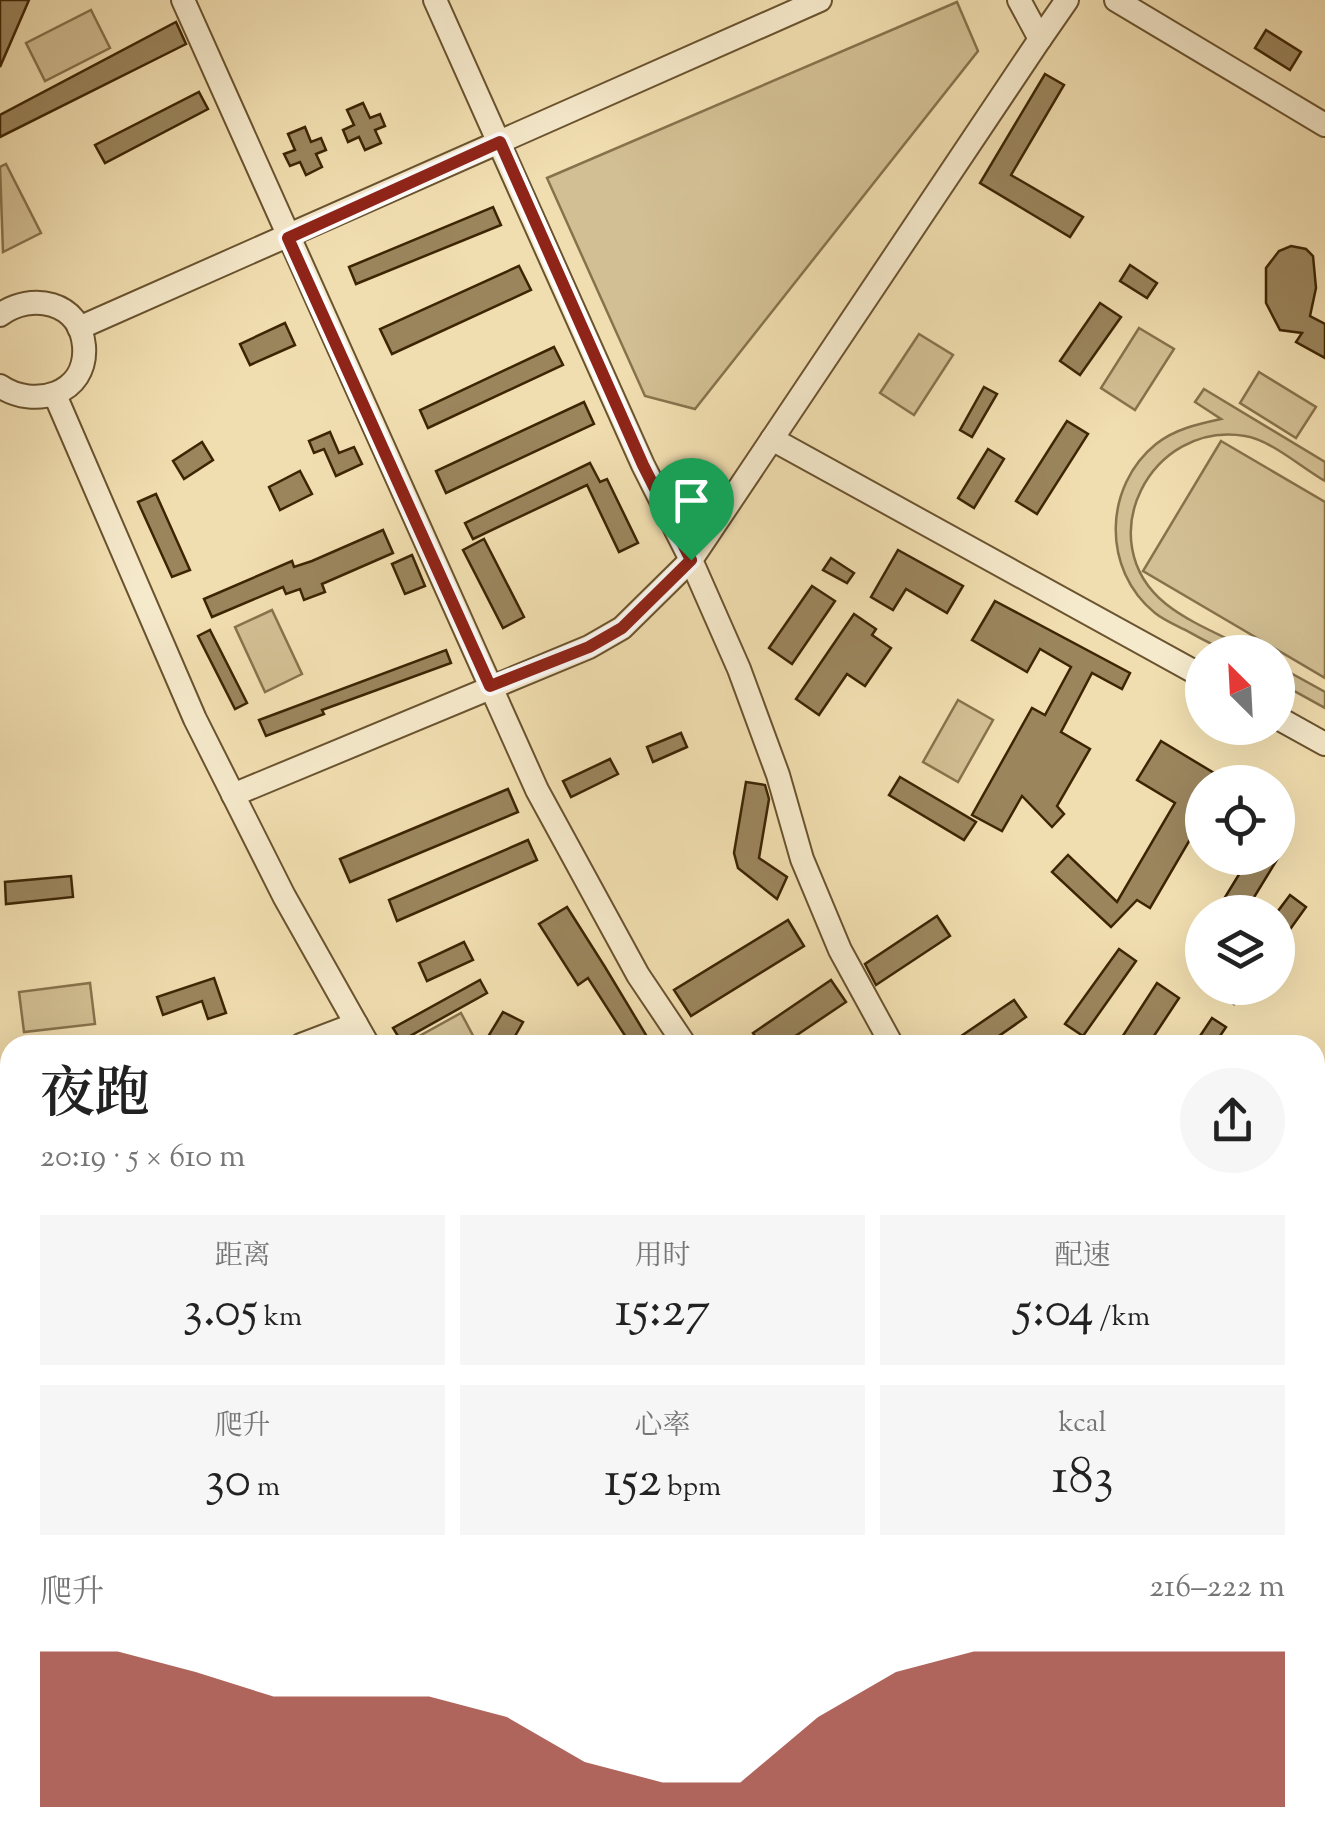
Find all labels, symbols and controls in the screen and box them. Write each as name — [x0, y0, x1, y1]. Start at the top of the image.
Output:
pin — [649, 458, 734, 561]
icon: arrive — [664, 473, 719, 528]
north arrow — [1185, 635, 1295, 745]
map controls — [1185, 635, 1295, 1005]
button: locate — [1185, 765, 1295, 875]
button: layers — [1185, 895, 1295, 1005]
text: 夜跑 — [40, 1058, 150, 1137]
button: share — [1180, 1068, 1285, 1173]
text: 20:19 · 5 × 610 m — [40, 1135, 246, 1181]
text: 距离 — [214, 1237, 271, 1277]
text: 用时 — [634, 1237, 691, 1277]
text: 配速 — [1054, 1237, 1111, 1277]
text: 3.05 — [183, 1277, 258, 1349]
text: 15:27 — [615, 1277, 710, 1349]
text: 5:04 — [1015, 1277, 1094, 1349]
text: km — [258, 1298, 302, 1338]
text: /km — [1094, 1298, 1150, 1338]
text: kcal — [1058, 1404, 1107, 1444]
text: 爬升 — [214, 1407, 271, 1447]
text: 心率 — [634, 1407, 691, 1447]
text: 183 — [1051, 1444, 1114, 1516]
text: 30 — [205, 1447, 251, 1519]
text: 152 — [604, 1447, 661, 1519]
text: m — [251, 1468, 280, 1508]
text: bpm — [661, 1468, 721, 1508]
text: 216–222 m — [1149, 1565, 1285, 1611]
text: 爬升 — [40, 1571, 104, 1617]

